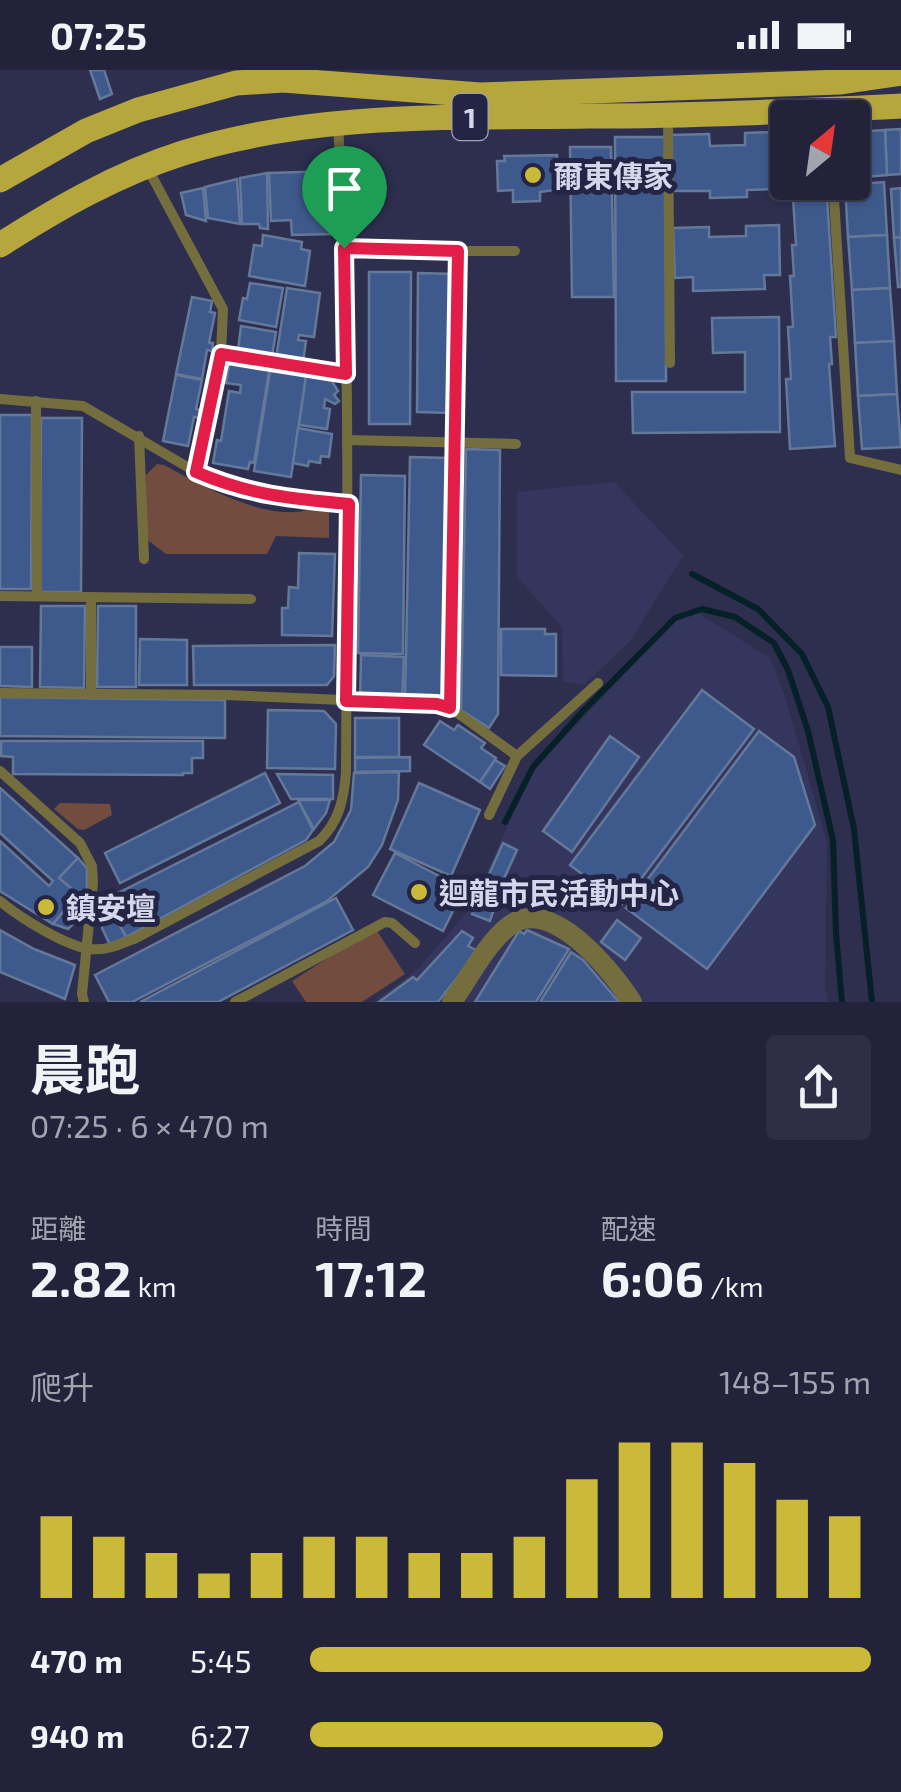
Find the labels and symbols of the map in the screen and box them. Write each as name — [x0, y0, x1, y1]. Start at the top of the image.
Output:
road number: 1 — [452, 94, 488, 140]
north arrow — [770, 100, 870, 200]
pin — [302, 146, 387, 249]
place label: 爾東傳家 — [553, 157, 673, 193]
marker: 爾東傳家 — [522, 164, 544, 186]
place label: 迴龍市民活動中心 — [439, 874, 679, 910]
marker: 迴龍市民活動中心 — [408, 881, 430, 903]
place label: 鎮安壇 — [66, 889, 156, 925]
marker: 鎮安壇 — [35, 896, 57, 918]

